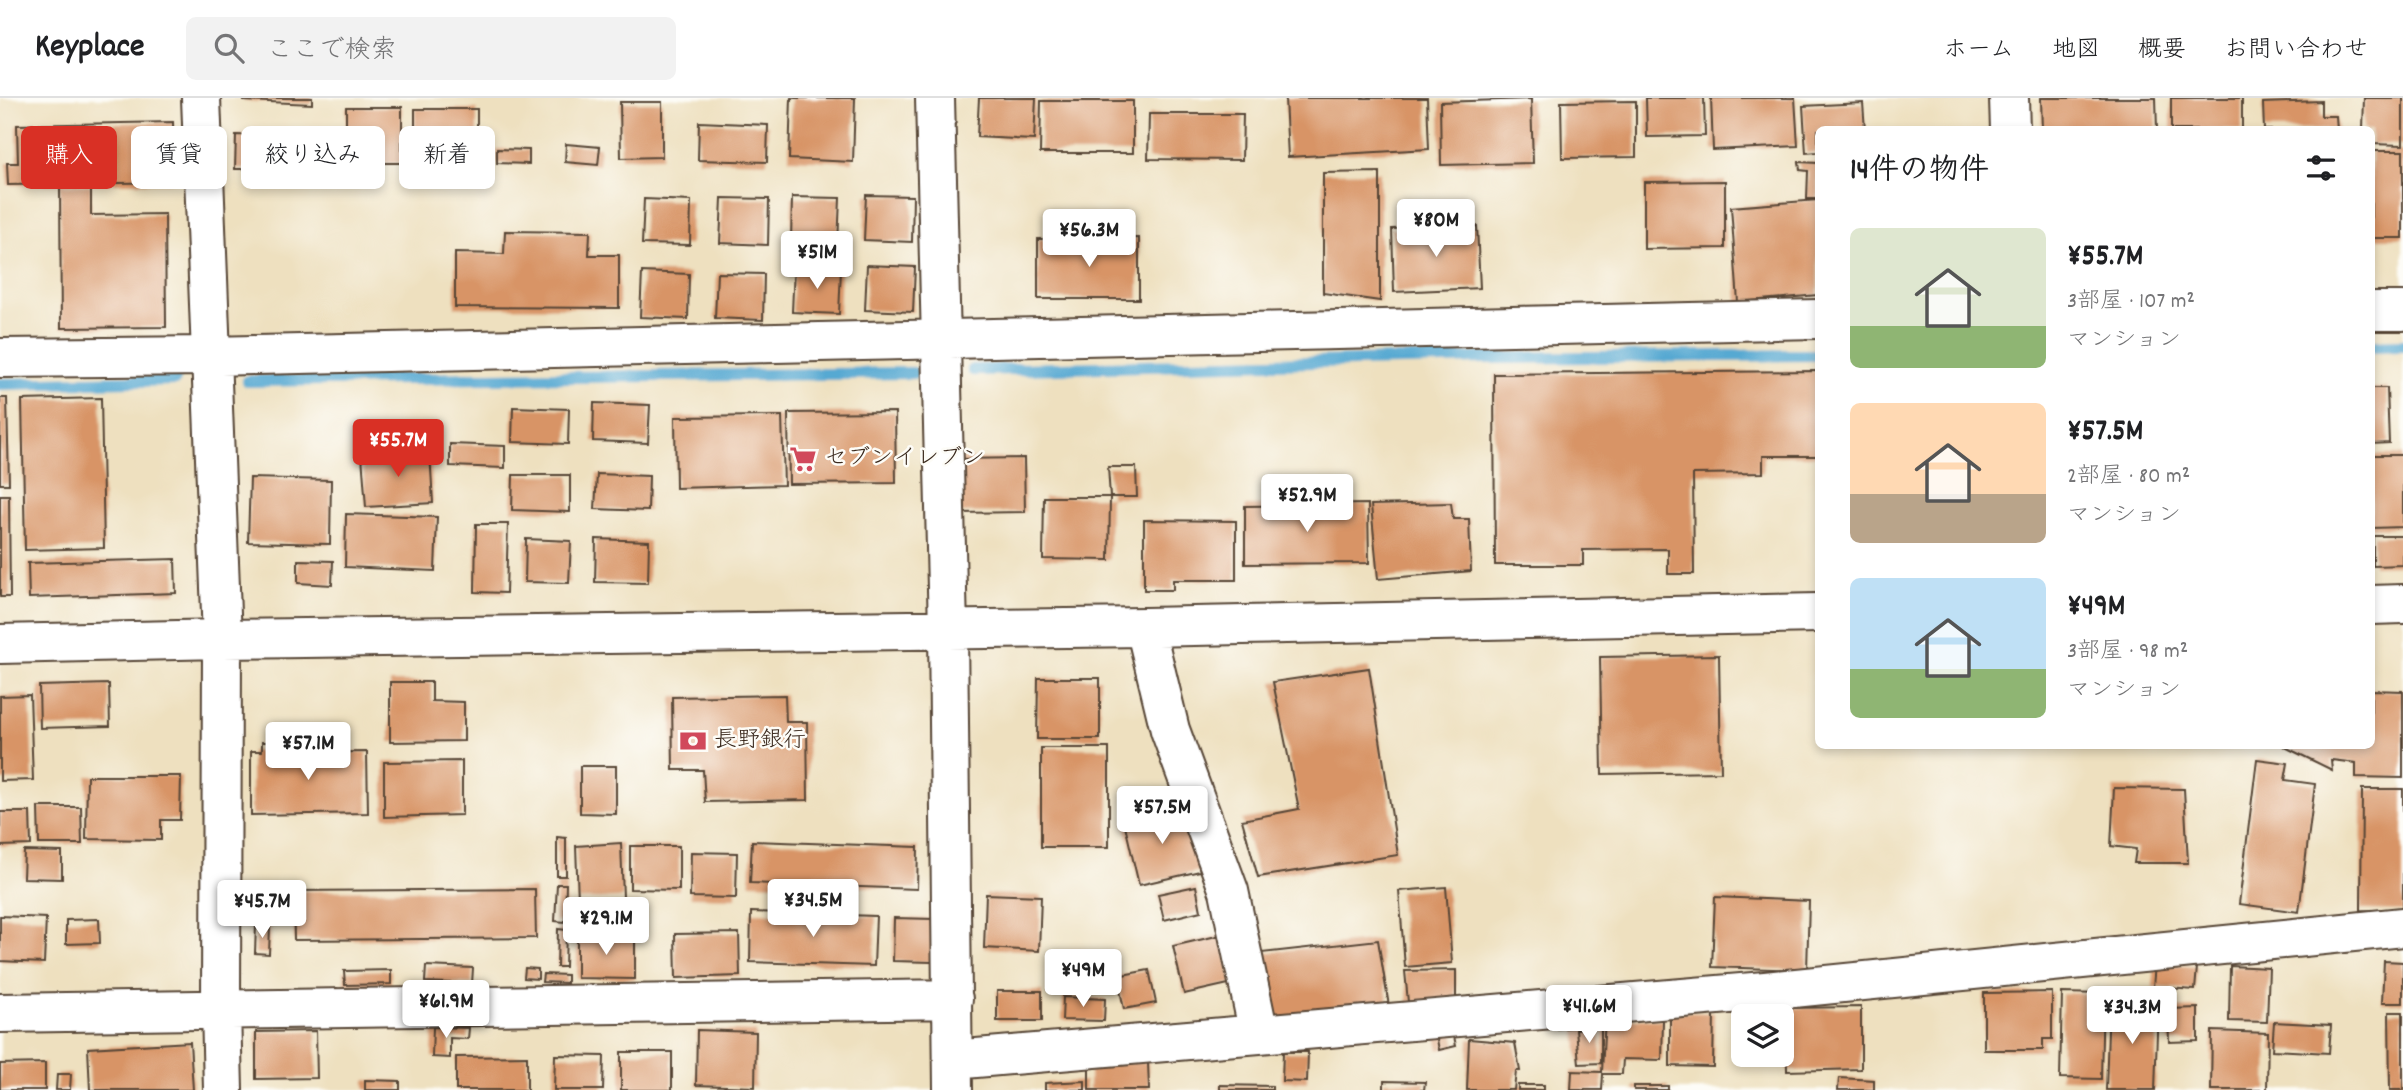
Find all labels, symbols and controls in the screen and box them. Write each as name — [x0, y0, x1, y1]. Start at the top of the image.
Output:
search box — [186, 17, 676, 80]
text: Keyplace — [35, 25, 144, 72]
icon: search — [210, 29, 248, 67]
text: ここで検索 — [266, 33, 396, 70]
text: ホーム — [1943, 34, 2014, 68]
text: 地図 — [2052, 34, 2100, 68]
text: 概要 — [2138, 34, 2186, 68]
text: お問い合わせ — [2224, 34, 2368, 68]
chip: 購入 — [21, 126, 117, 189]
chip: 賃貸 — [131, 126, 227, 189]
chip: 絞り込み — [241, 126, 385, 189]
chip: 新着 — [399, 126, 495, 189]
icon: filters — [2302, 149, 2340, 187]
text: 14件の物件 — [1850, 151, 1989, 194]
pin: ¥80M — [1395, 200, 1477, 259]
text: ¥80M — [1413, 205, 1459, 238]
pin: ¥56.3M — [1032, 209, 1146, 269]
text: ¥56.3M — [1059, 215, 1119, 248]
pin: ¥51M — [776, 232, 858, 291]
text: ¥51M — [797, 237, 837, 270]
text: ¥55.7M — [2067, 237, 2143, 280]
icon: home — [1906, 256, 1990, 340]
text: 3部屋 · 107 m² — [2067, 286, 2195, 319]
text: マンション — [2067, 325, 2181, 358]
text: ¥57.5M — [2067, 412, 2143, 455]
pin: ¥55.7M — [341, 420, 455, 479]
text: ¥55.7M — [369, 425, 427, 458]
icon: home — [1906, 431, 1990, 515]
place label: セブンイレブン — [824, 443, 985, 476]
supermarket icon: セブンイレブン — [788, 444, 818, 474]
text: 2部屋 · 80 m² — [2067, 461, 2190, 494]
pin: ¥52.9M — [1250, 474, 1364, 534]
text: ¥52.9M — [1277, 480, 1337, 513]
text: マンション — [2067, 500, 2181, 533]
text: ¥49M — [2067, 587, 2125, 630]
icon: home — [1906, 606, 1990, 690]
text: 3部屋 · 98 m² — [2067, 636, 2188, 669]
text: マンション — [2067, 675, 2181, 708]
pin: ¥57.1M — [251, 722, 365, 782]
place label: 長野銀行 — [714, 725, 806, 758]
bank icon: 長野銀行 — [678, 726, 708, 756]
text: ¥57.1M — [282, 728, 334, 761]
pin: ¥57.5M — [1105, 786, 1219, 846]
text: ¥57.5M — [1133, 792, 1191, 825]
pin: ¥45.7M — [205, 880, 319, 940]
pin: ¥34.5M — [756, 880, 870, 939]
text: ¥34.5M — [784, 885, 842, 918]
text: ¥45.7M — [233, 886, 291, 919]
pin: ¥29.1M — [549, 898, 663, 957]
text: ¥29.1M — [579, 903, 633, 936]
pin: ¥49M — [1042, 950, 1124, 1009]
text: ¥49M — [1061, 955, 1105, 988]
pin: ¥61.9M — [389, 981, 503, 1040]
text: ¥61.9M — [418, 986, 474, 1019]
pin: ¥41.6M — [1532, 986, 1646, 1045]
pin: ¥34.3M — [2075, 986, 2189, 1046]
text: ¥41.6M — [1562, 991, 1616, 1024]
text: ¥34.3M — [2103, 992, 2161, 1025]
map controls — [1731, 1004, 1794, 1067]
button: layers — [1731, 1004, 1794, 1067]

